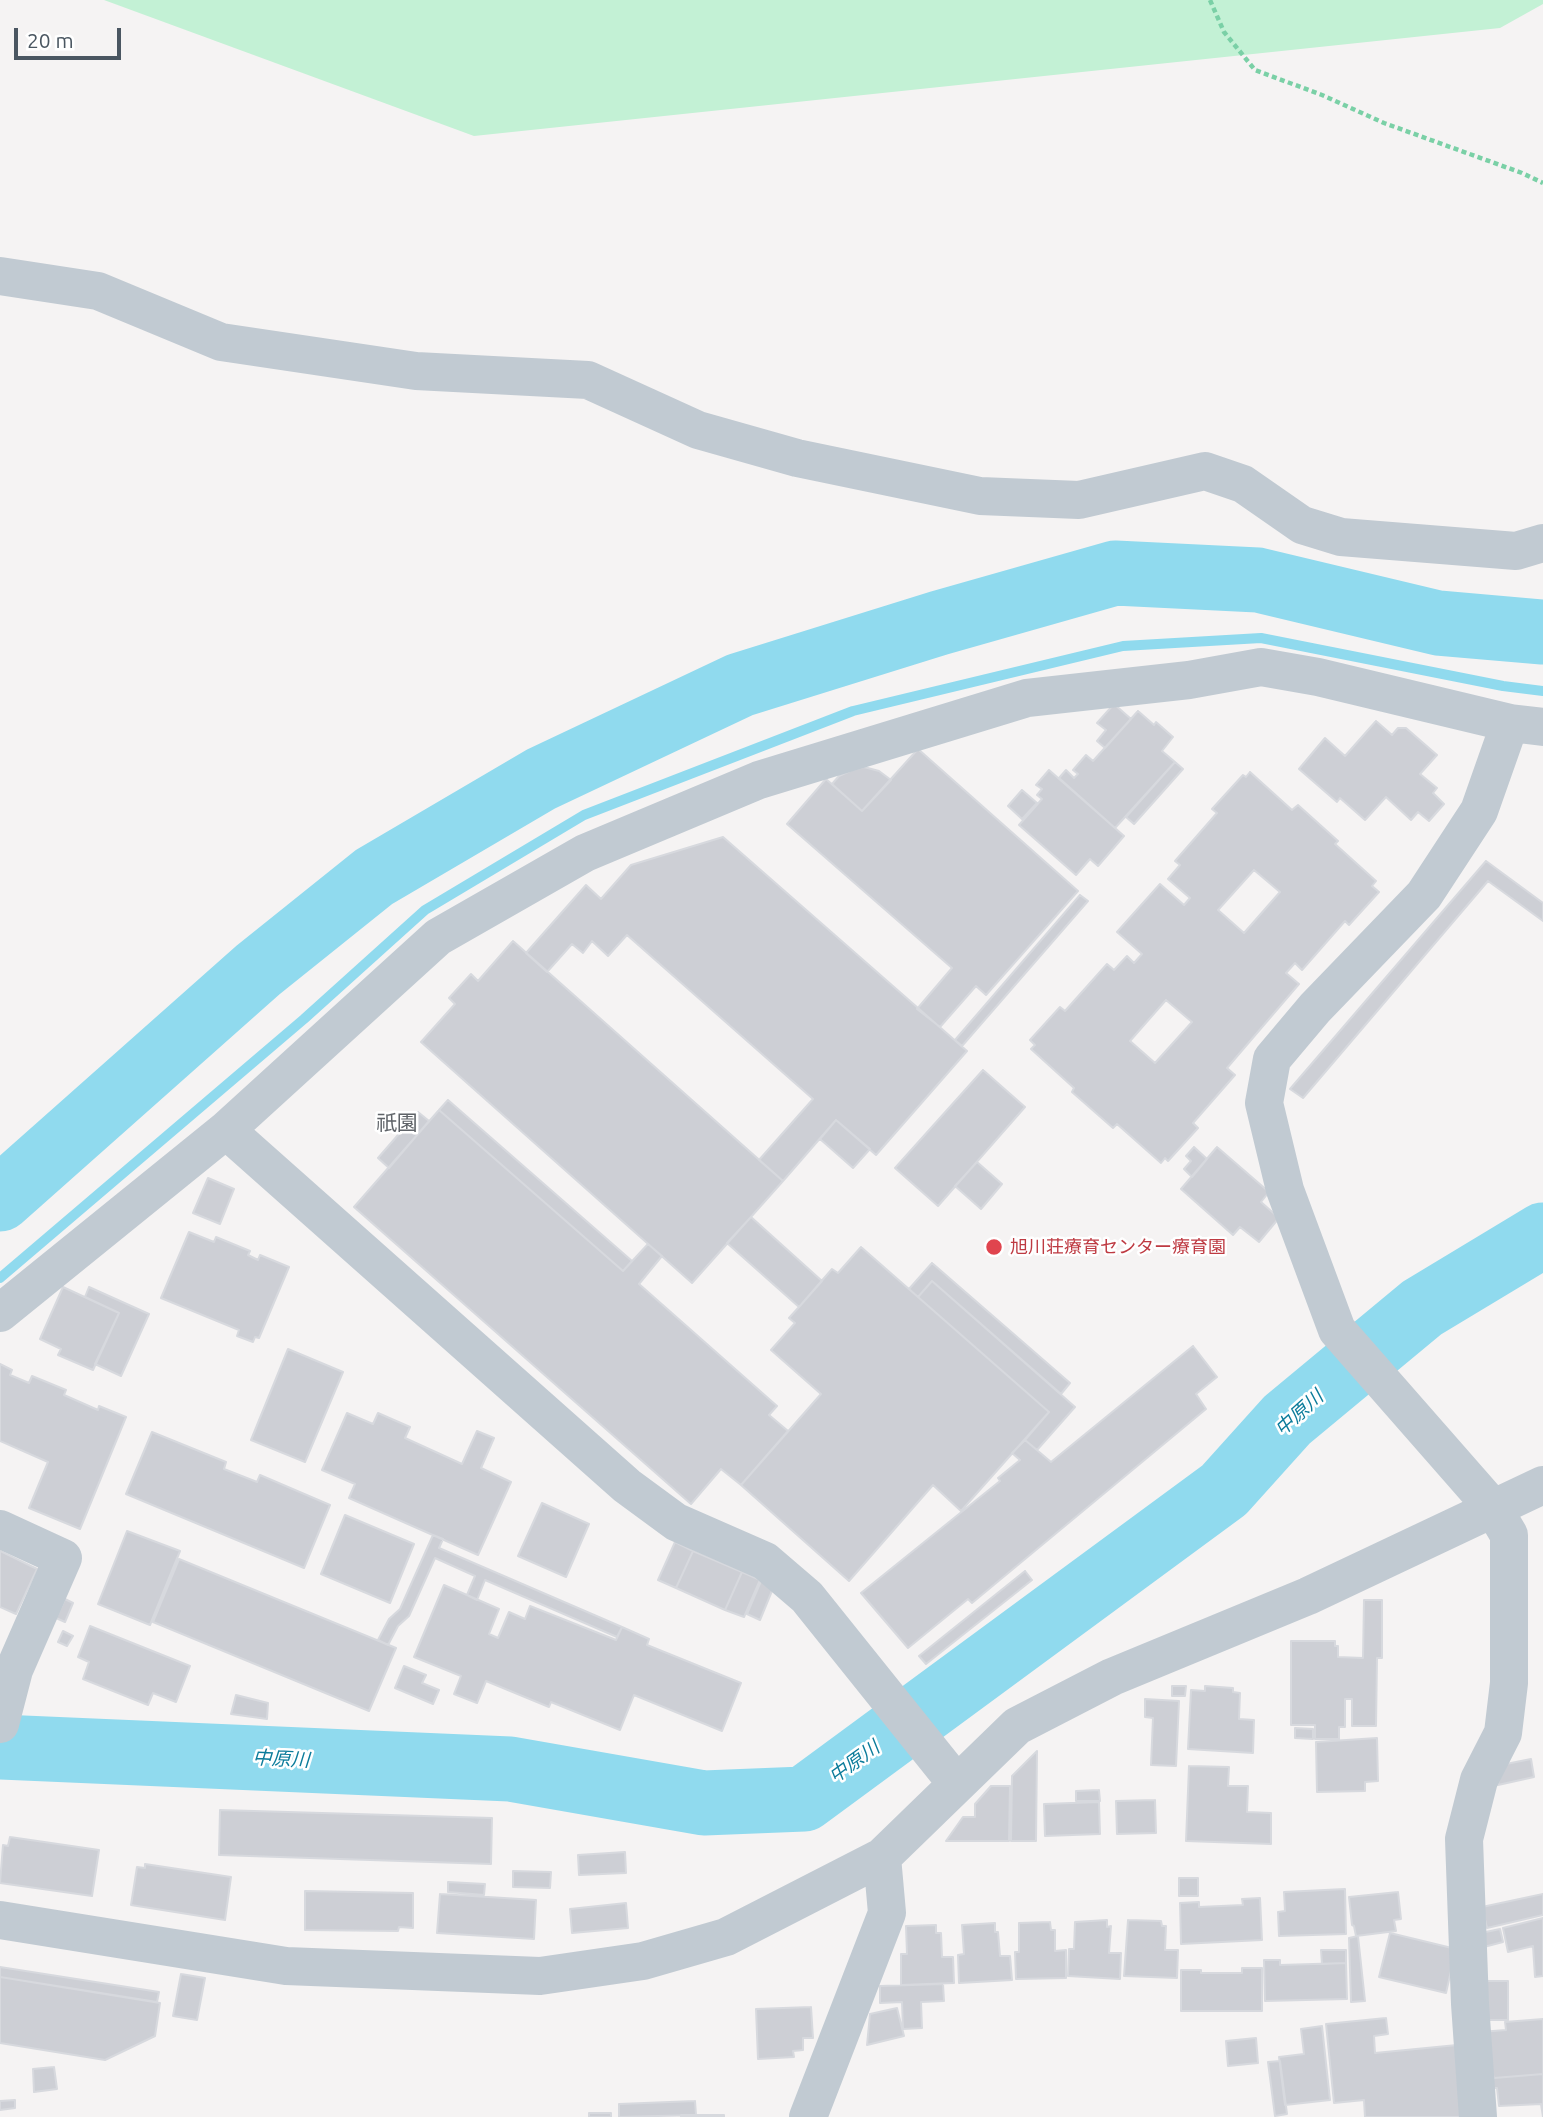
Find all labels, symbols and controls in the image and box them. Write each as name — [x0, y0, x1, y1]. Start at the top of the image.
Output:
scale bar — [18, 14, 124, 58]
text: 20 m — [27, 28, 74, 52]
district label: 祇園 — [376, 1110, 418, 1136]
place label: 旭川荘療育センター療育園 — [1010, 1236, 1226, 1258]
marker: 旭川荘療育センター療育園 — [984, 1237, 1004, 1257]
water label: 中原川 — [1270, 1385, 1328, 1441]
water label: 中原川 — [824, 1736, 884, 1788]
water label: 中原川 — [252, 1746, 310, 1772]

